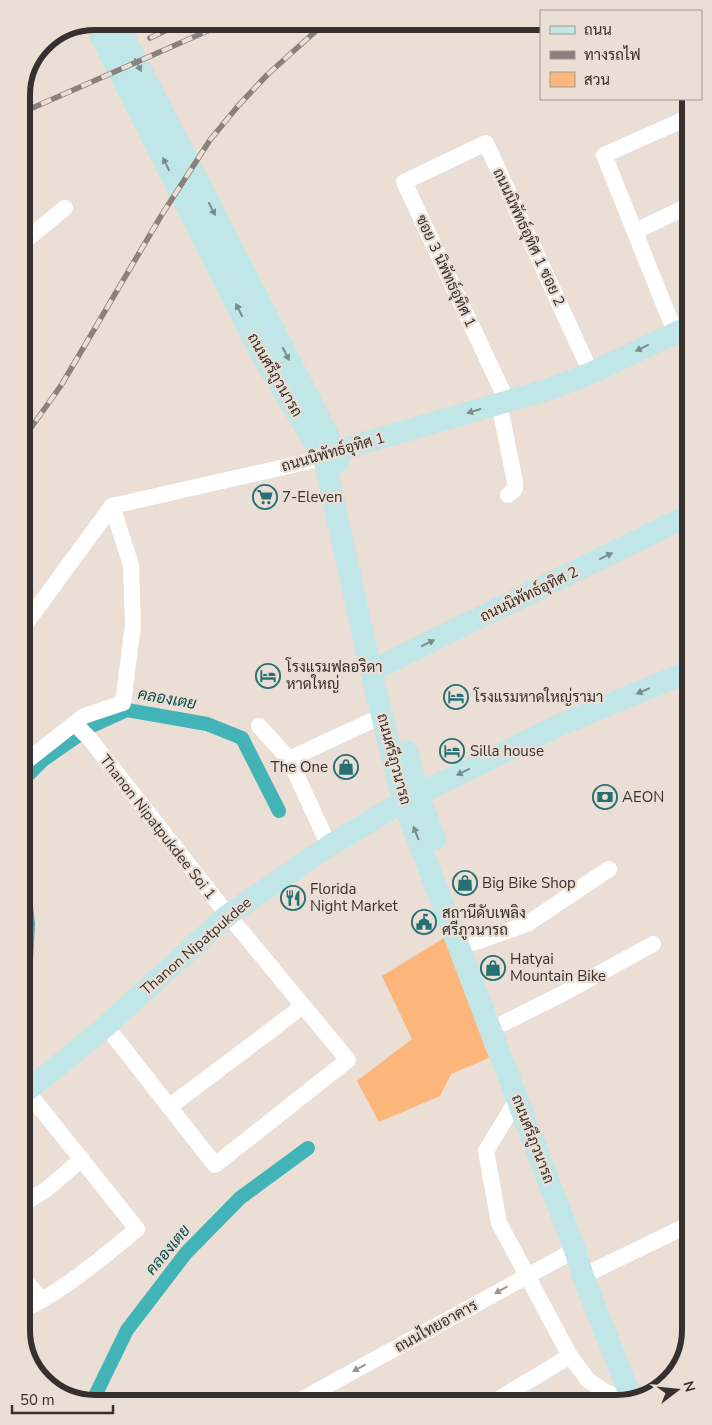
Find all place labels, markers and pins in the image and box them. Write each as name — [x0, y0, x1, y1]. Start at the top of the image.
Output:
supermarket icon: 7-Eleven — [252, 484, 278, 510]
place label: 7-Eleven — [282, 487, 342, 507]
place label: โรงแรมฟลอริดา หาดใหญ่ — [285, 657, 383, 694]
hotel icon: โรงแรมฟลอริดา หาดใหญ่ — [255, 663, 281, 689]
hotel icon: โรงแรมหาดใหญ่รามา — [443, 684, 469, 710]
place label: โรงแรมหาดใหญ่รามา — [473, 687, 603, 707]
hotel icon: Silla house — [439, 738, 465, 764]
place label: Silla house — [470, 741, 544, 761]
shop icon: The One — [333, 754, 359, 780]
place label: The One — [271, 757, 328, 777]
bank icon: AEON — [592, 784, 618, 810]
place label: AEON — [622, 787, 664, 807]
shop icon: Big Bike Shop — [452, 870, 478, 896]
place label: Big Bike Shop — [482, 873, 576, 893]
place label: Florida Night Market — [310, 879, 398, 916]
restaurant icon: Florida Night Market — [280, 885, 306, 911]
place label: สถานีดับเพลิง ศรีภูวนารถ — [442, 903, 526, 940]
public building icon: สถานีดับเพลิง ศรีภูวนารถ — [411, 909, 437, 935]
place label: Hatyai Mountain Bike — [510, 949, 606, 986]
shop icon: Hatyai Mountain Bike — [480, 955, 506, 981]

